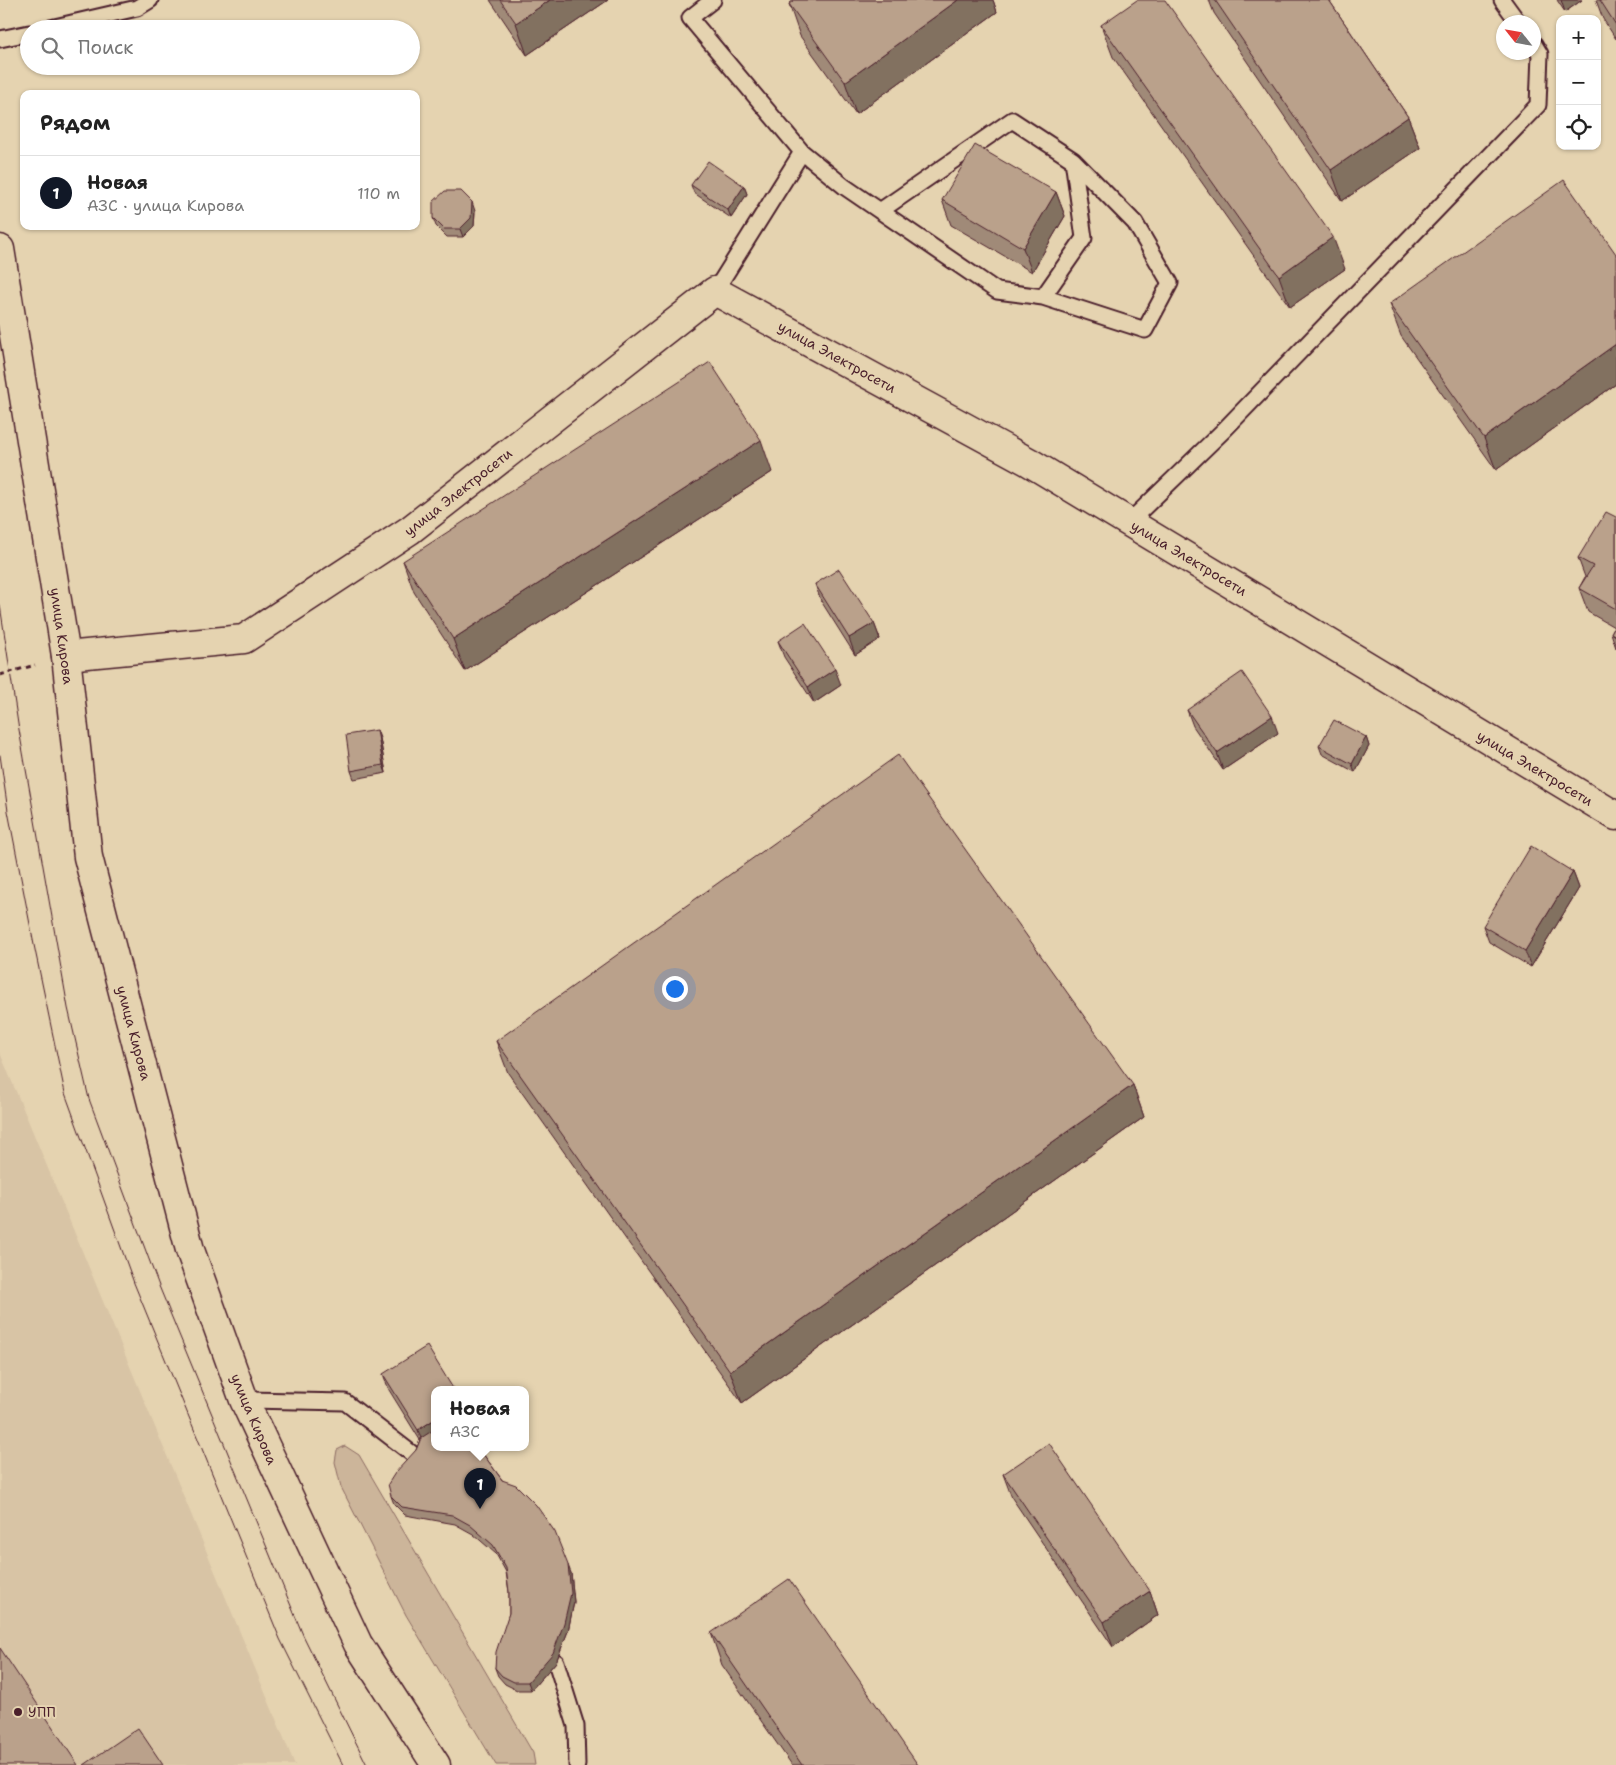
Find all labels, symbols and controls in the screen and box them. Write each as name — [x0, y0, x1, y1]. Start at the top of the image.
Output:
north arrow — [1496, 15, 1541, 60]
map controls — [1556, 15, 1601, 150]
button: + — [1556, 15, 1601, 60]
search box — [20, 20, 420, 75]
icon: search — [38, 34, 66, 62]
text: Поиск — [78, 35, 133, 60]
button: − — [1556, 60, 1601, 105]
button: locate — [1556, 105, 1601, 150]
text: Рядом — [40, 109, 110, 137]
text: Новая — [87, 170, 148, 195]
text: 1 — [52, 183, 60, 204]
text: 110 m — [357, 183, 400, 204]
text: АЗС · улица Кирова — [87, 195, 244, 216]
street label: улица Электросети — [775, 317, 899, 397]
street label: улица Электросети — [400, 444, 516, 540]
street label: улица Электросети — [1128, 516, 1250, 600]
street label: улица Кирова — [46, 587, 78, 686]
street label: улица Электросети — [1474, 726, 1596, 810]
your location — [662, 976, 688, 1002]
street label: улица Кирова — [113, 984, 155, 1083]
street label: улица Кирова — [227, 1371, 281, 1468]
popup — [431, 1386, 529, 1451]
text: Новая — [449, 1396, 511, 1421]
text: АЗС — [449, 1421, 480, 1442]
pin: 1 — [464, 1468, 496, 1509]
place label: УПП — [28, 1703, 56, 1721]
marker: УПП — [12, 1706, 24, 1718]

